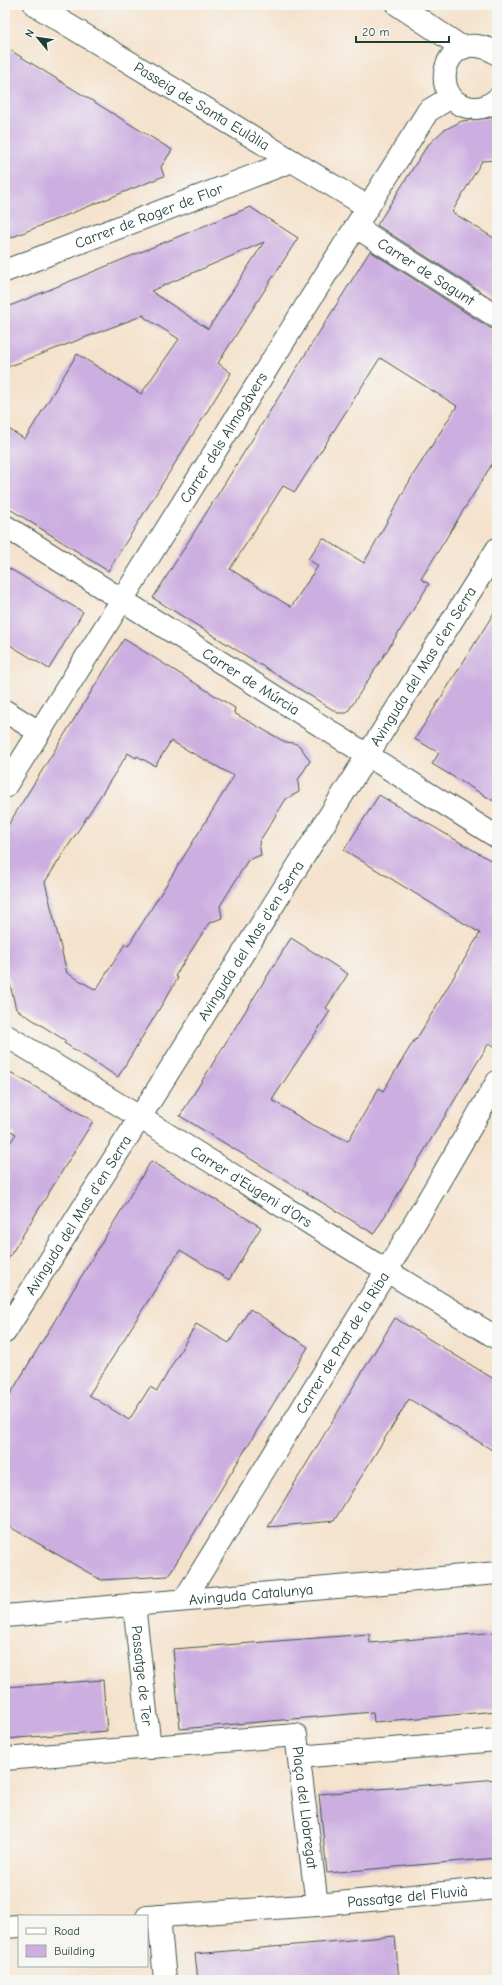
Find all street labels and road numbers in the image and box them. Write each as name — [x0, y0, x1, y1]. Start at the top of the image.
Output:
street label: Passeig de Santa Eulàlia — [131, 58, 273, 154]
street label: Carrer de Roger de Flor — [72, 179, 225, 252]
street label: Carrer de Sagunt — [374, 234, 479, 310]
street label: Carrer dels Almogàvers — [176, 369, 271, 506]
street label: Avinguda del Mas d'en Serra — [366, 583, 480, 750]
street label: Carrer de Múrcia — [199, 644, 303, 719]
street label: Avinguda del Mas d'en Serra — [194, 858, 308, 1024]
street label: Avinguda del Mas d'en Serra — [21, 1132, 135, 1298]
street label: Carrer d'Eugeni d'Ors — [187, 1142, 315, 1231]
street label: Carrer de Prat de la Riba — [292, 1269, 393, 1417]
street label: Avinguda Catalunya — [188, 1580, 314, 1609]
street label: Passatge de Ter — [127, 1625, 156, 1727]
street label: Plaça del Llobregat — [288, 1745, 322, 1870]
street label: Passatge del Fluvià — [347, 1882, 469, 1911]

